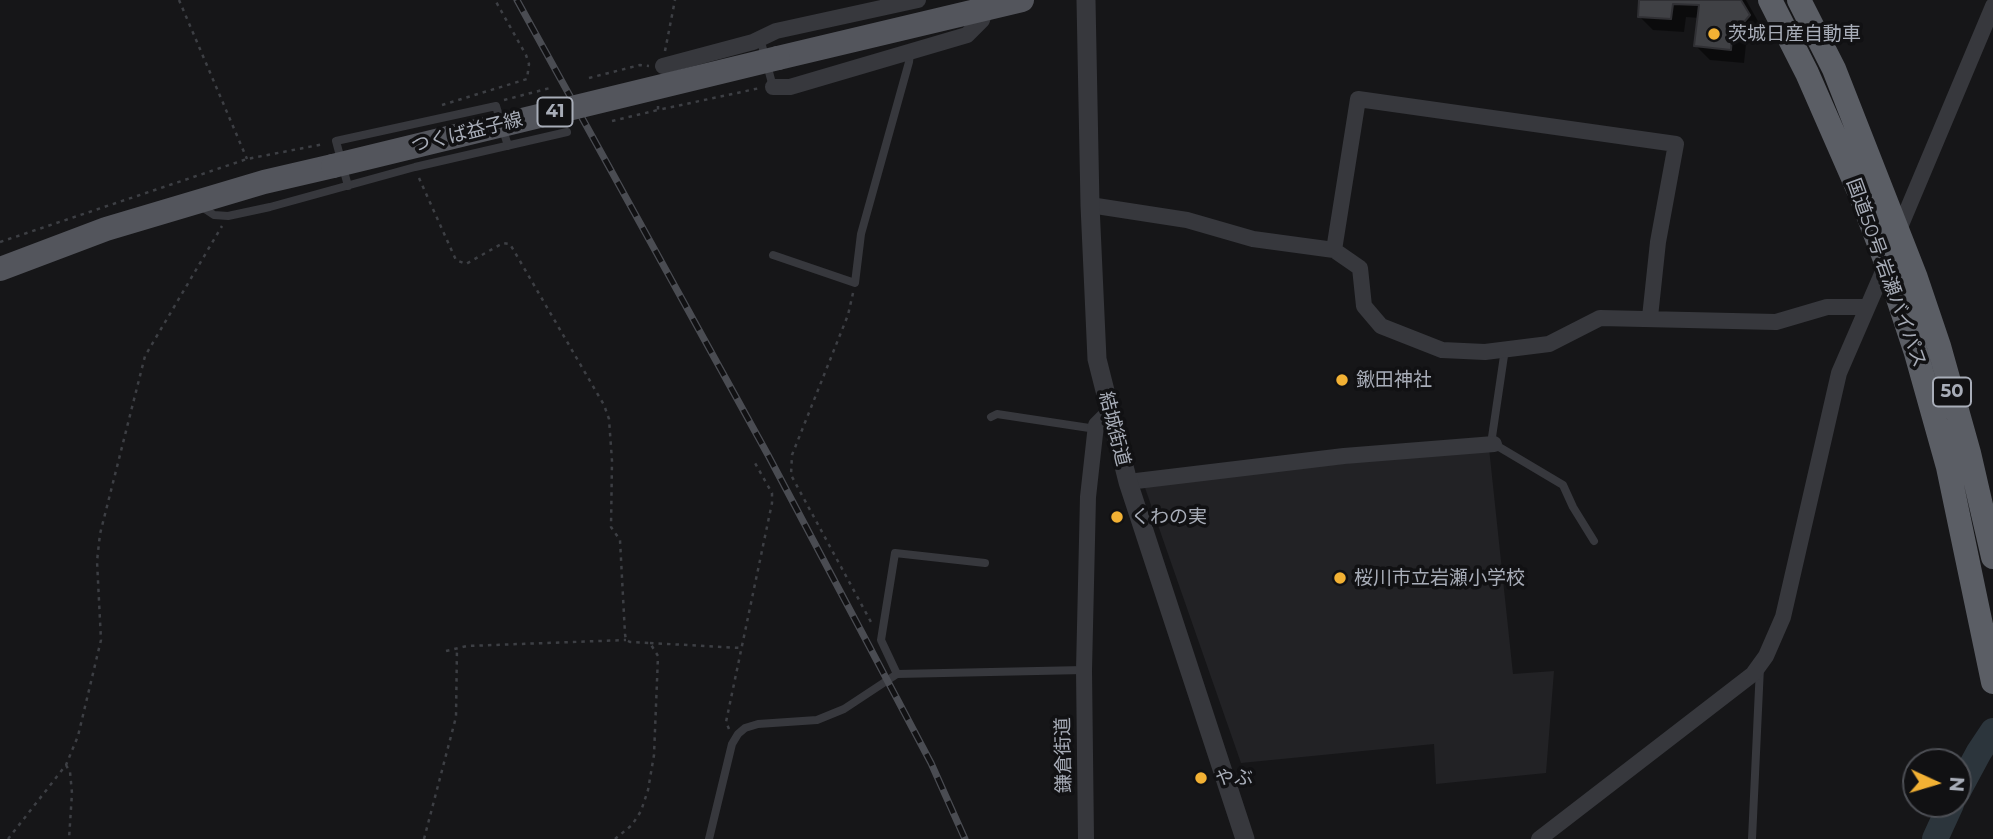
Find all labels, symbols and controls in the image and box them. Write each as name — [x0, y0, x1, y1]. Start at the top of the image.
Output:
place label: 茨城日産自動車 — [1728, 23, 1861, 45]
marker: 茨城日産自動車 — [1706, 26, 1722, 42]
road number: 41 — [538, 98, 572, 127]
street label: つくば益子線 — [409, 108, 525, 158]
street label: 国道50号 岩瀬バイパス — [1841, 175, 1931, 371]
place label: 鍬田神社 — [1356, 369, 1432, 391]
marker: 鍬田神社 — [1334, 372, 1350, 388]
road number: 50 — [1933, 378, 1971, 406]
street label: 結城街道 — [1094, 389, 1134, 469]
place label: くわの実 — [1131, 506, 1207, 528]
marker: くわの実 — [1109, 509, 1125, 525]
place label: 桜川市立岩瀬小学校 — [1354, 567, 1525, 589]
marker: 桜川市立岩瀬小学校 — [1332, 570, 1348, 586]
street label: 鎌倉街道 — [1052, 717, 1076, 793]
north arrow — [1902, 748, 1972, 818]
place label: やぶ — [1215, 767, 1253, 789]
marker: やぶ — [1193, 770, 1209, 786]
text: N — [1944, 776, 1968, 793]

